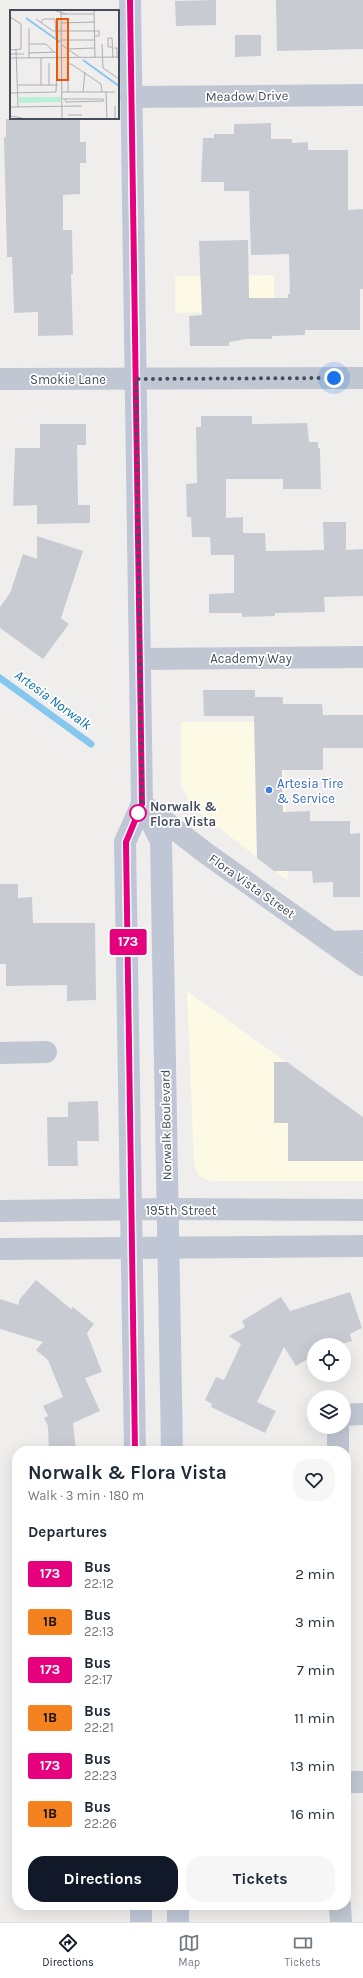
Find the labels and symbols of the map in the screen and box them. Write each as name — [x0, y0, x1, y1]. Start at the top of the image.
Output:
inset map — [10, 10, 119, 119]
street label: Meadow Drive — [206, 88, 289, 104]
your location — [324, 368, 344, 388]
street label: Smokie Lane — [30, 372, 106, 387]
street label: Academy Way — [210, 651, 292, 666]
water label: Artesia Norwalk — [11, 666, 95, 734]
place label: Artesia Tire & Service — [277, 776, 344, 806]
marker: Artesia Tire & Service — [264, 785, 274, 795]
place label: Norwalk & Flora Vista — [150, 799, 217, 829]
marker: Norwalk & Flora Vista — [129, 804, 147, 822]
street label: Flora Vista Street — [206, 851, 298, 921]
line badge: 173 — [105, 929, 151, 955]
street label: Norwalk Boulevard — [158, 1069, 174, 1181]
street label: 195th Street — [146, 1203, 216, 1218]

